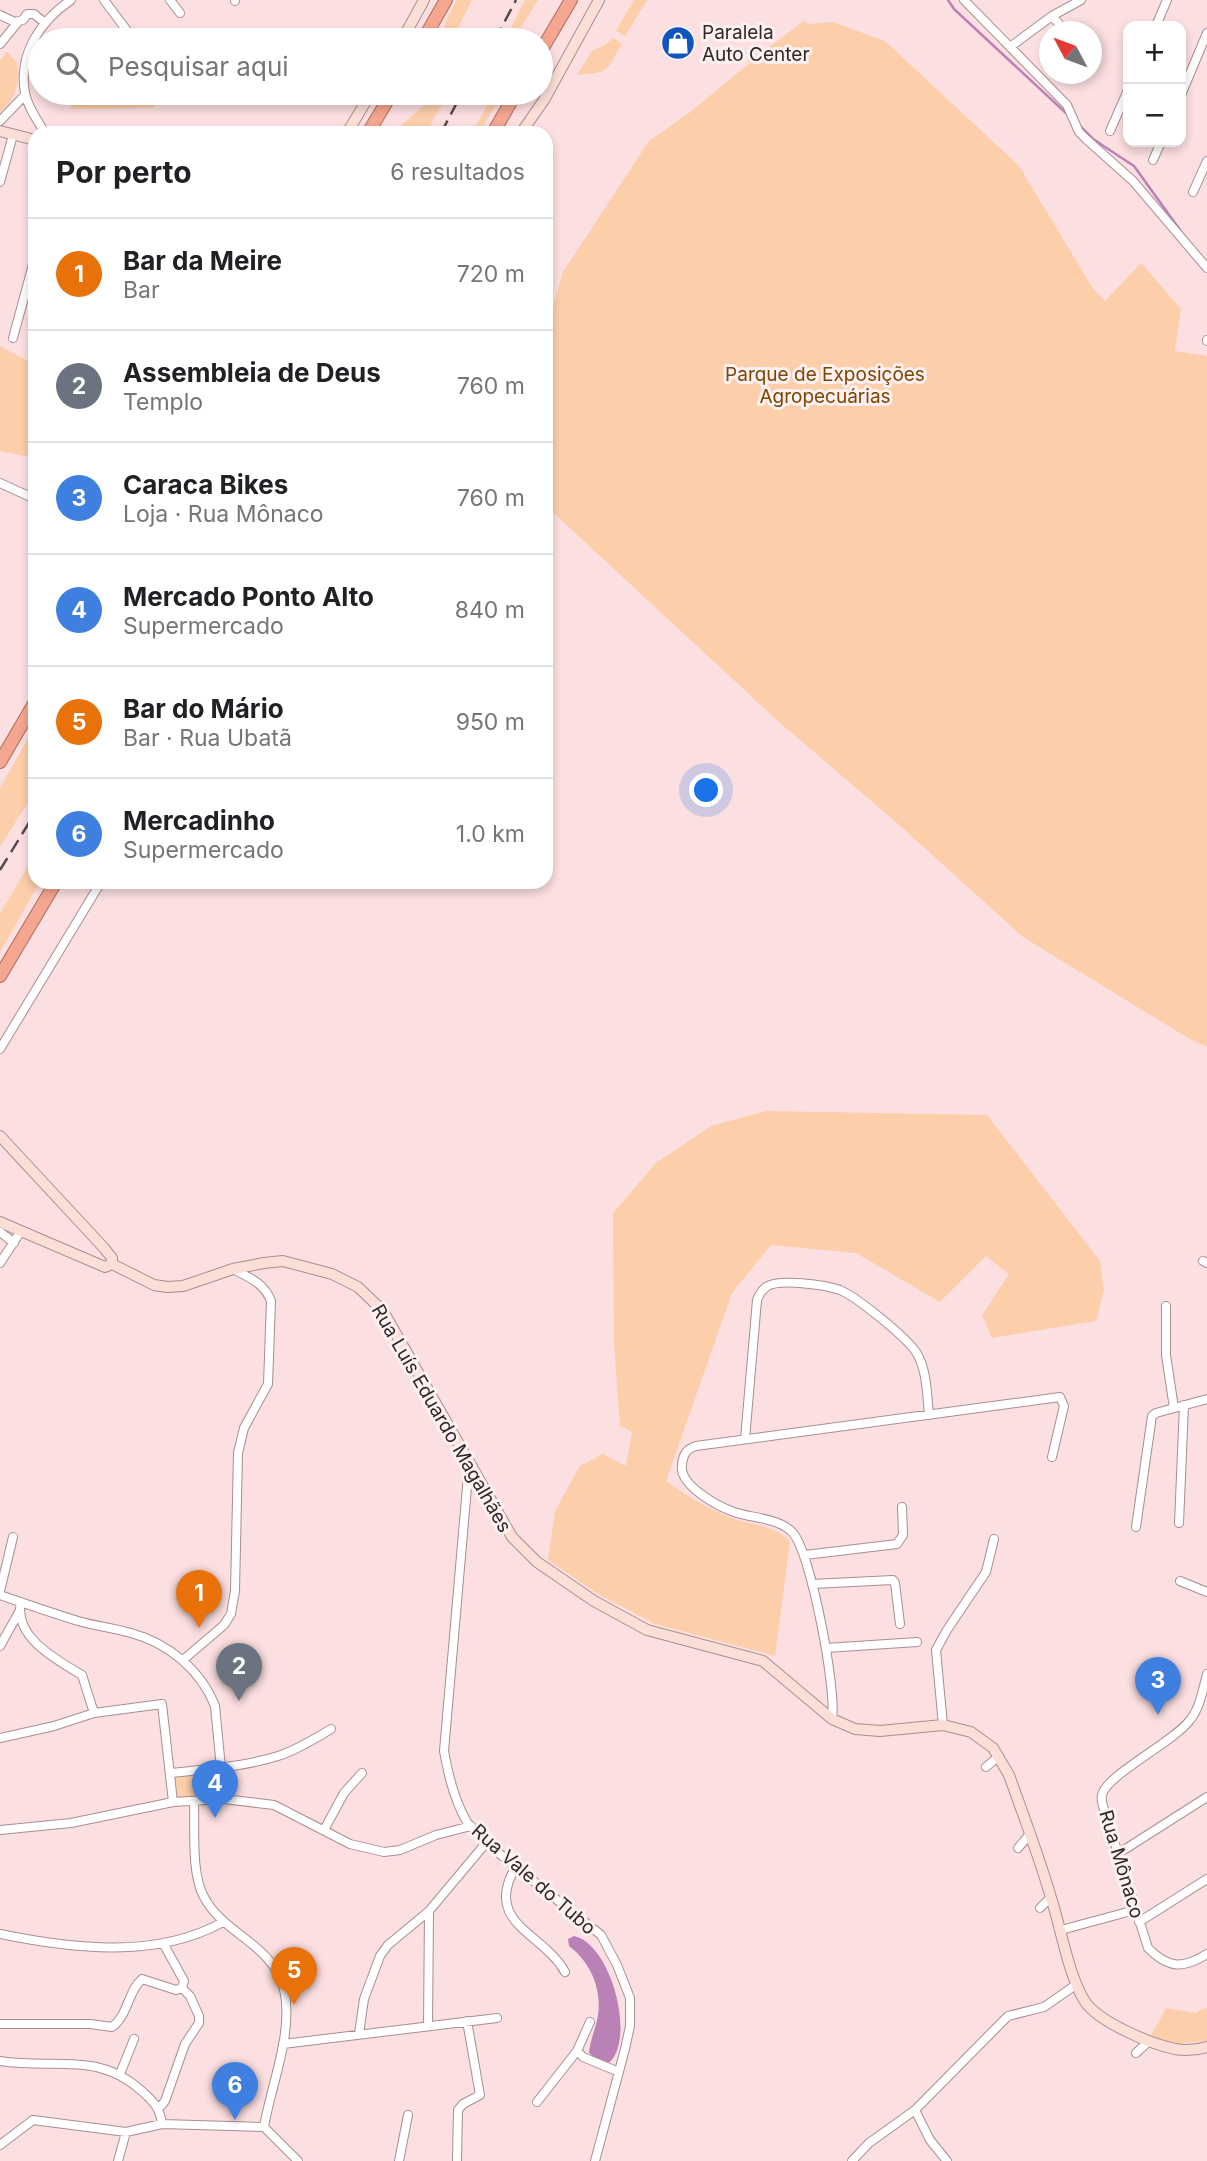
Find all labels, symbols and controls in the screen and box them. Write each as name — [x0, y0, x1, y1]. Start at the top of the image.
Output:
place label: Paralela Auto Center — [702, 21, 810, 66]
north arrow — [1039, 21, 1102, 84]
map controls — [1123, 21, 1186, 147]
button: + — [1123, 21, 1186, 84]
shop icon: Paralela Auto Center — [659, 24, 697, 62]
search box — [28, 28, 553, 105]
icon: search — [52, 48, 90, 86]
text: Pesquisar aqui — [108, 51, 289, 82]
button: − — [1123, 84, 1186, 147]
text: Por perto — [56, 154, 192, 190]
text: 6 resultados — [390, 158, 525, 186]
text: Bar da Meire — [123, 245, 282, 276]
text: 1 — [74, 260, 84, 288]
text: 720 m — [457, 260, 525, 288]
text: Bar — [123, 276, 160, 304]
text: Assembleia de Deus — [123, 357, 381, 388]
park label: Parque de Exposições Agropecuárias — [725, 363, 925, 408]
text: 2 — [72, 372, 86, 400]
text: 760 m — [457, 372, 525, 400]
text: Templo — [123, 388, 203, 416]
text: Caraca Bikes — [123, 469, 288, 500]
text: 3 — [72, 484, 86, 512]
text: 760 m — [457, 484, 525, 512]
text: Loja · Rua Mônaco — [123, 500, 324, 528]
text: Mercado Ponto Alto — [123, 581, 374, 612]
text: 4 — [71, 596, 87, 624]
text: 840 m — [455, 596, 525, 624]
text: Supermercado — [123, 612, 284, 640]
text: Bar do Mário — [123, 693, 284, 724]
text: 5 — [72, 708, 86, 736]
text: 950 m — [456, 708, 525, 736]
text: Bar · Rua Ubatã — [123, 724, 292, 752]
your location — [689, 773, 723, 807]
text: Mercadinho — [123, 805, 275, 836]
text: 6 — [72, 820, 86, 848]
text: 1.0 km — [456, 820, 525, 848]
text: Supermercado — [123, 836, 284, 864]
street label: Rua Luís Eduardo Magalhães — [367, 1300, 516, 1536]
pin: 1 — [176, 1570, 222, 1628]
pin: 2 — [216, 1643, 262, 1701]
pin: 3 — [1135, 1657, 1181, 1715]
pin: 4 — [192, 1760, 238, 1818]
street label: Rua Mônaco — [1094, 1807, 1149, 1921]
street label: Rua Vale do Tubo — [467, 1819, 600, 1939]
pin: 5 — [271, 1947, 317, 2005]
pin: 6 — [212, 2062, 258, 2120]

